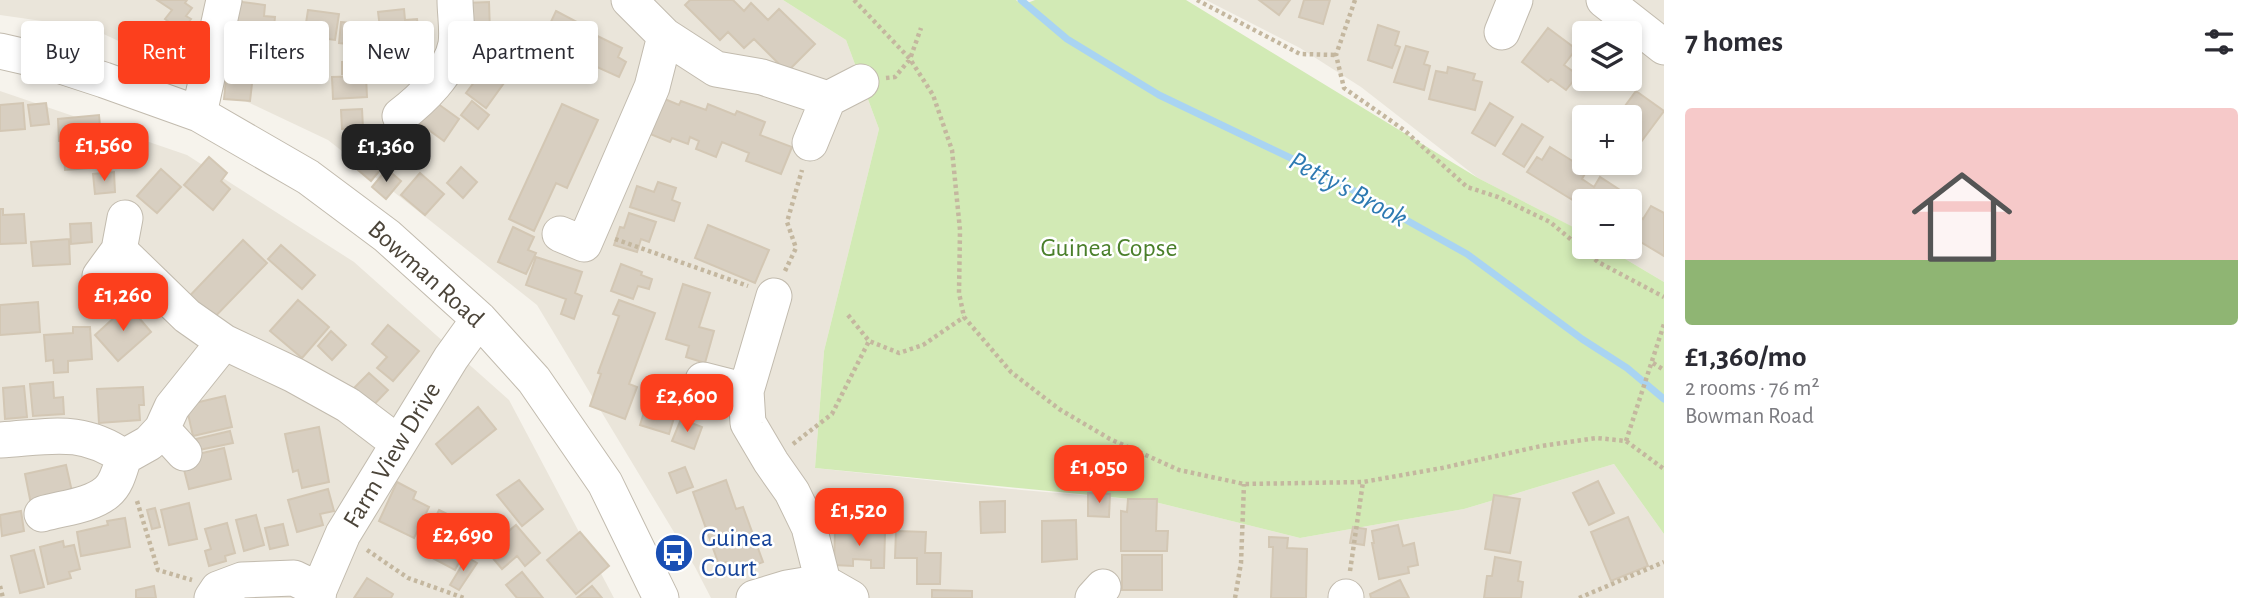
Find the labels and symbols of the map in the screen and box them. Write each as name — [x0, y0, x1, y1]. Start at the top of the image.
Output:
pin: £1,560 — [47, 124, 161, 183]
pin: £1,360 — [329, 124, 443, 184]
water label: Petty's Brook — [1284, 147, 1412, 233]
street label: Bowman Road — [363, 216, 489, 332]
park label: Guinea Copse — [1041, 235, 1177, 261]
pin: £1,260 — [66, 274, 180, 333]
pin: £2,600 — [630, 374, 744, 434]
street label: Farm View Drive — [338, 378, 446, 532]
pin: £1,050 — [1042, 446, 1156, 505]
pin: £1,520 — [802, 489, 916, 548]
pin: £2,690 — [406, 514, 520, 573]
place label: Guinea Court — [701, 525, 773, 581]
bus stop icon: Guinea Court — [653, 532, 695, 574]

